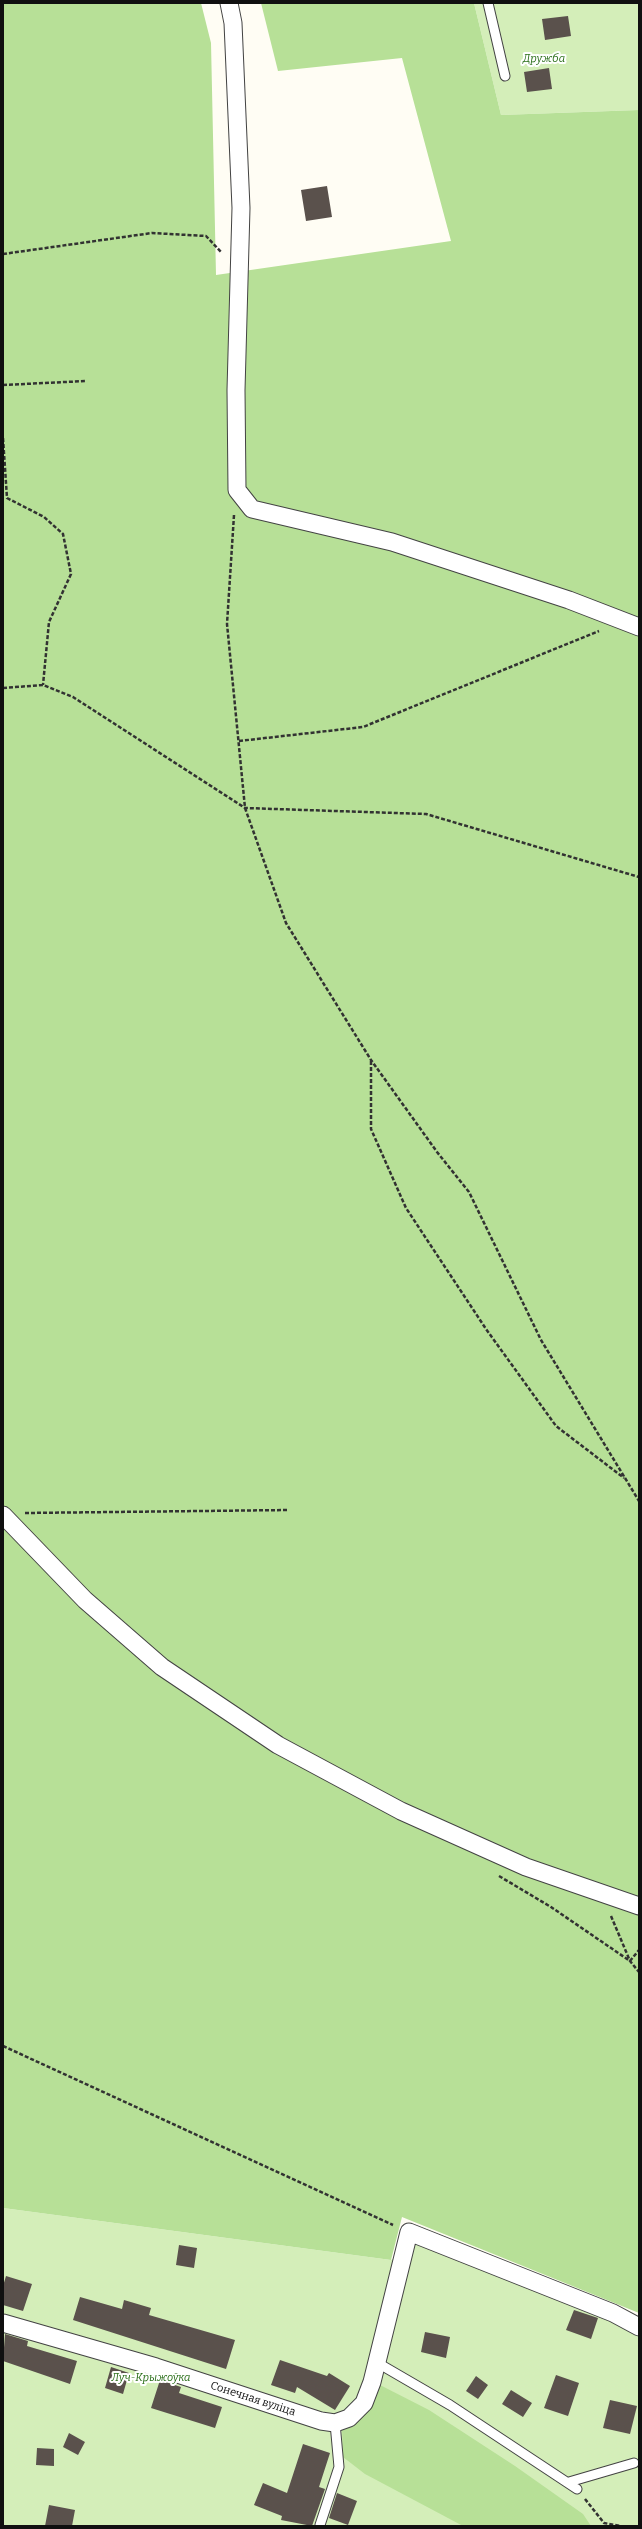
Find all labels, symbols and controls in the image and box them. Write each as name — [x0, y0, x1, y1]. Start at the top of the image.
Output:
park label: Дружба — [523, 52, 565, 66]
park label: Луч-Крыжоўка — [111, 2371, 191, 2385]
street label: Сонечная вуліца — [209, 2379, 297, 2419]

